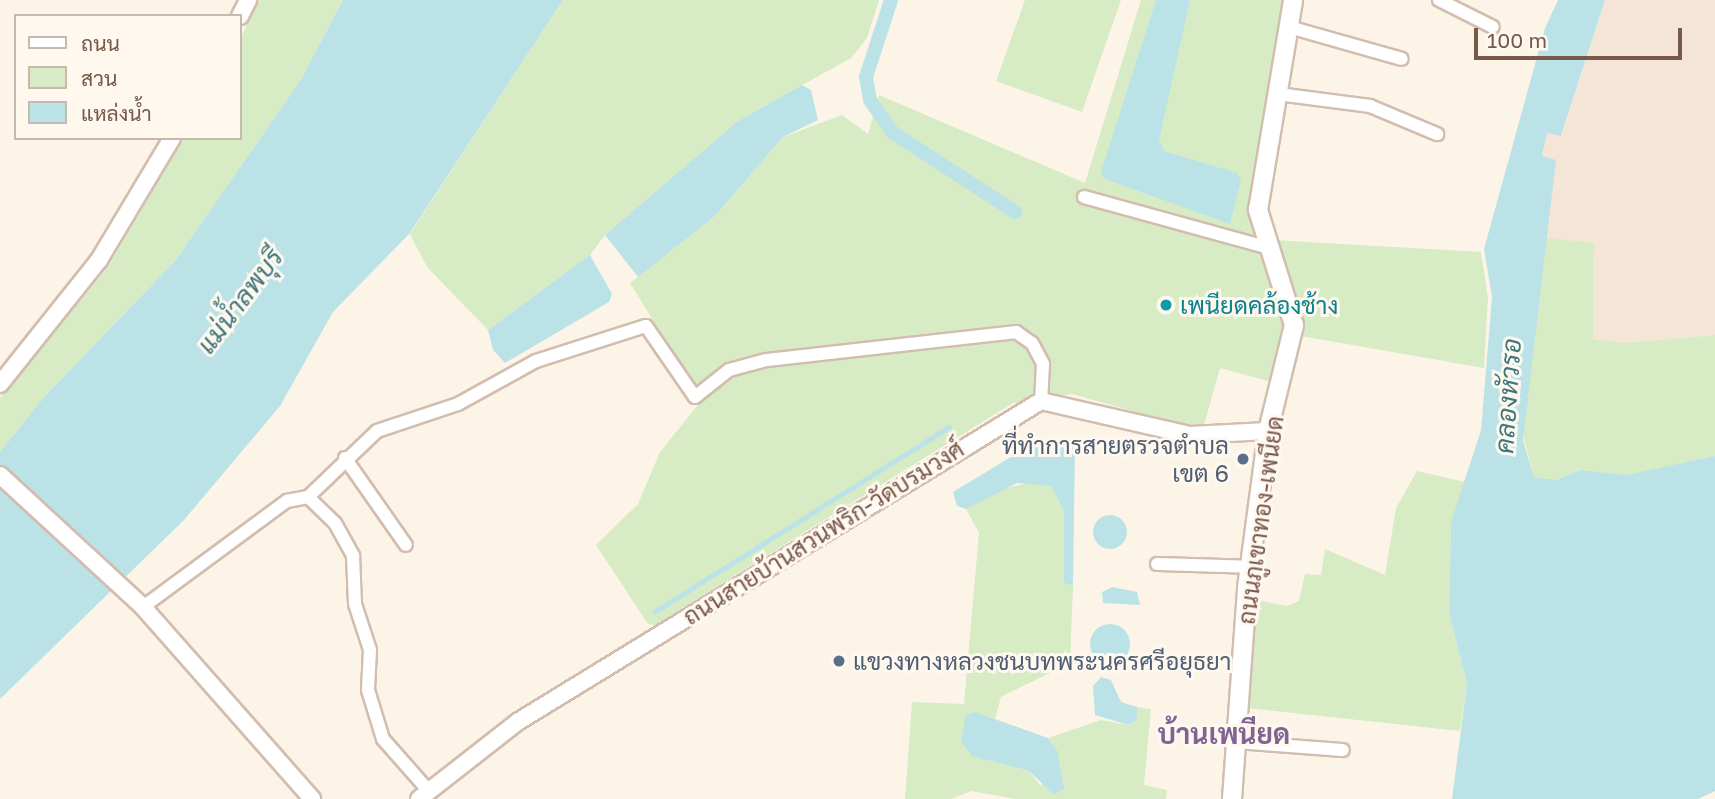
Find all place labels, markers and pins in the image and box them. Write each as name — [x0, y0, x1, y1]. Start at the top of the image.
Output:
place label: เพนียดคล้องช้าง — [1180, 291, 1338, 319]
marker: เพนียดคล้องช้าง — [1158, 297, 1174, 313]
place label: ที่ทำการสายตรวจตำบล เขต 6 — [1002, 431, 1229, 487]
marker: ที่ทำการสายตรวจตำบล เขต 6 — [1235, 451, 1251, 467]
place label: แขวงทางหลวงชนบทพระนครศรีอยุธยา — [853, 647, 1231, 675]
marker: แขวงทางหลวงชนบทพระนครศรีอยุธยา — [831, 653, 847, 669]

